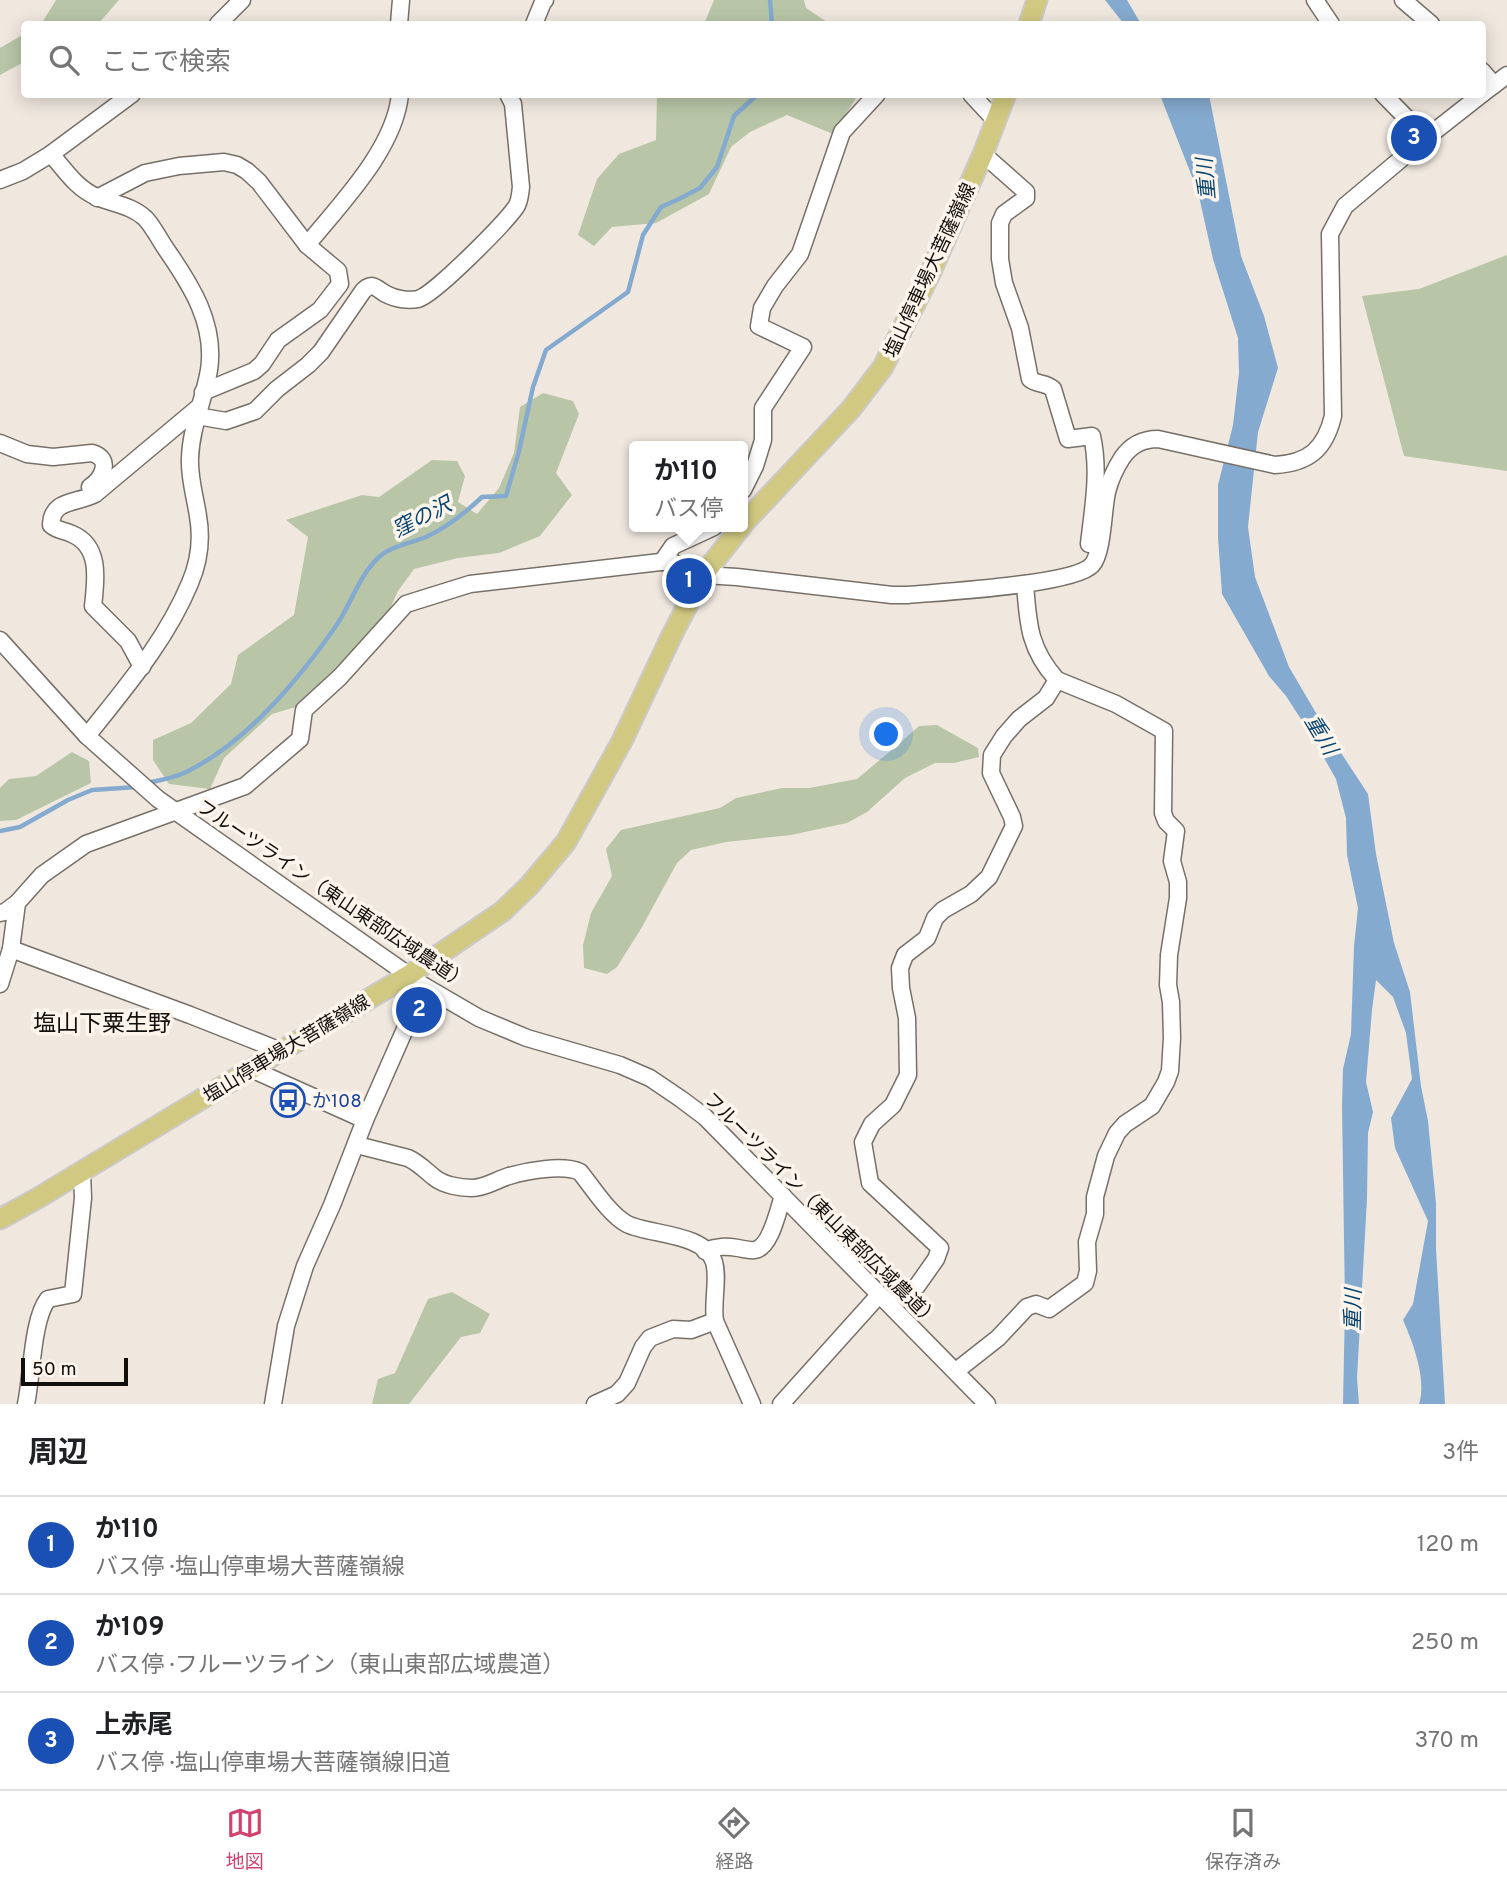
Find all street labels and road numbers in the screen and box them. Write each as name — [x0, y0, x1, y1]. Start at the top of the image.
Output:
street label: 塩山停車場大菩薩嶺線 — [880, 180, 982, 362]
street label: フルーツライン（東山東部広域農道） — [191, 796, 472, 996]
street label: 塩山停車場大菩薩嶺線 — [199, 990, 375, 1109]
street label: フルーツライン（東山東部広域農道） — [698, 1088, 943, 1333]

